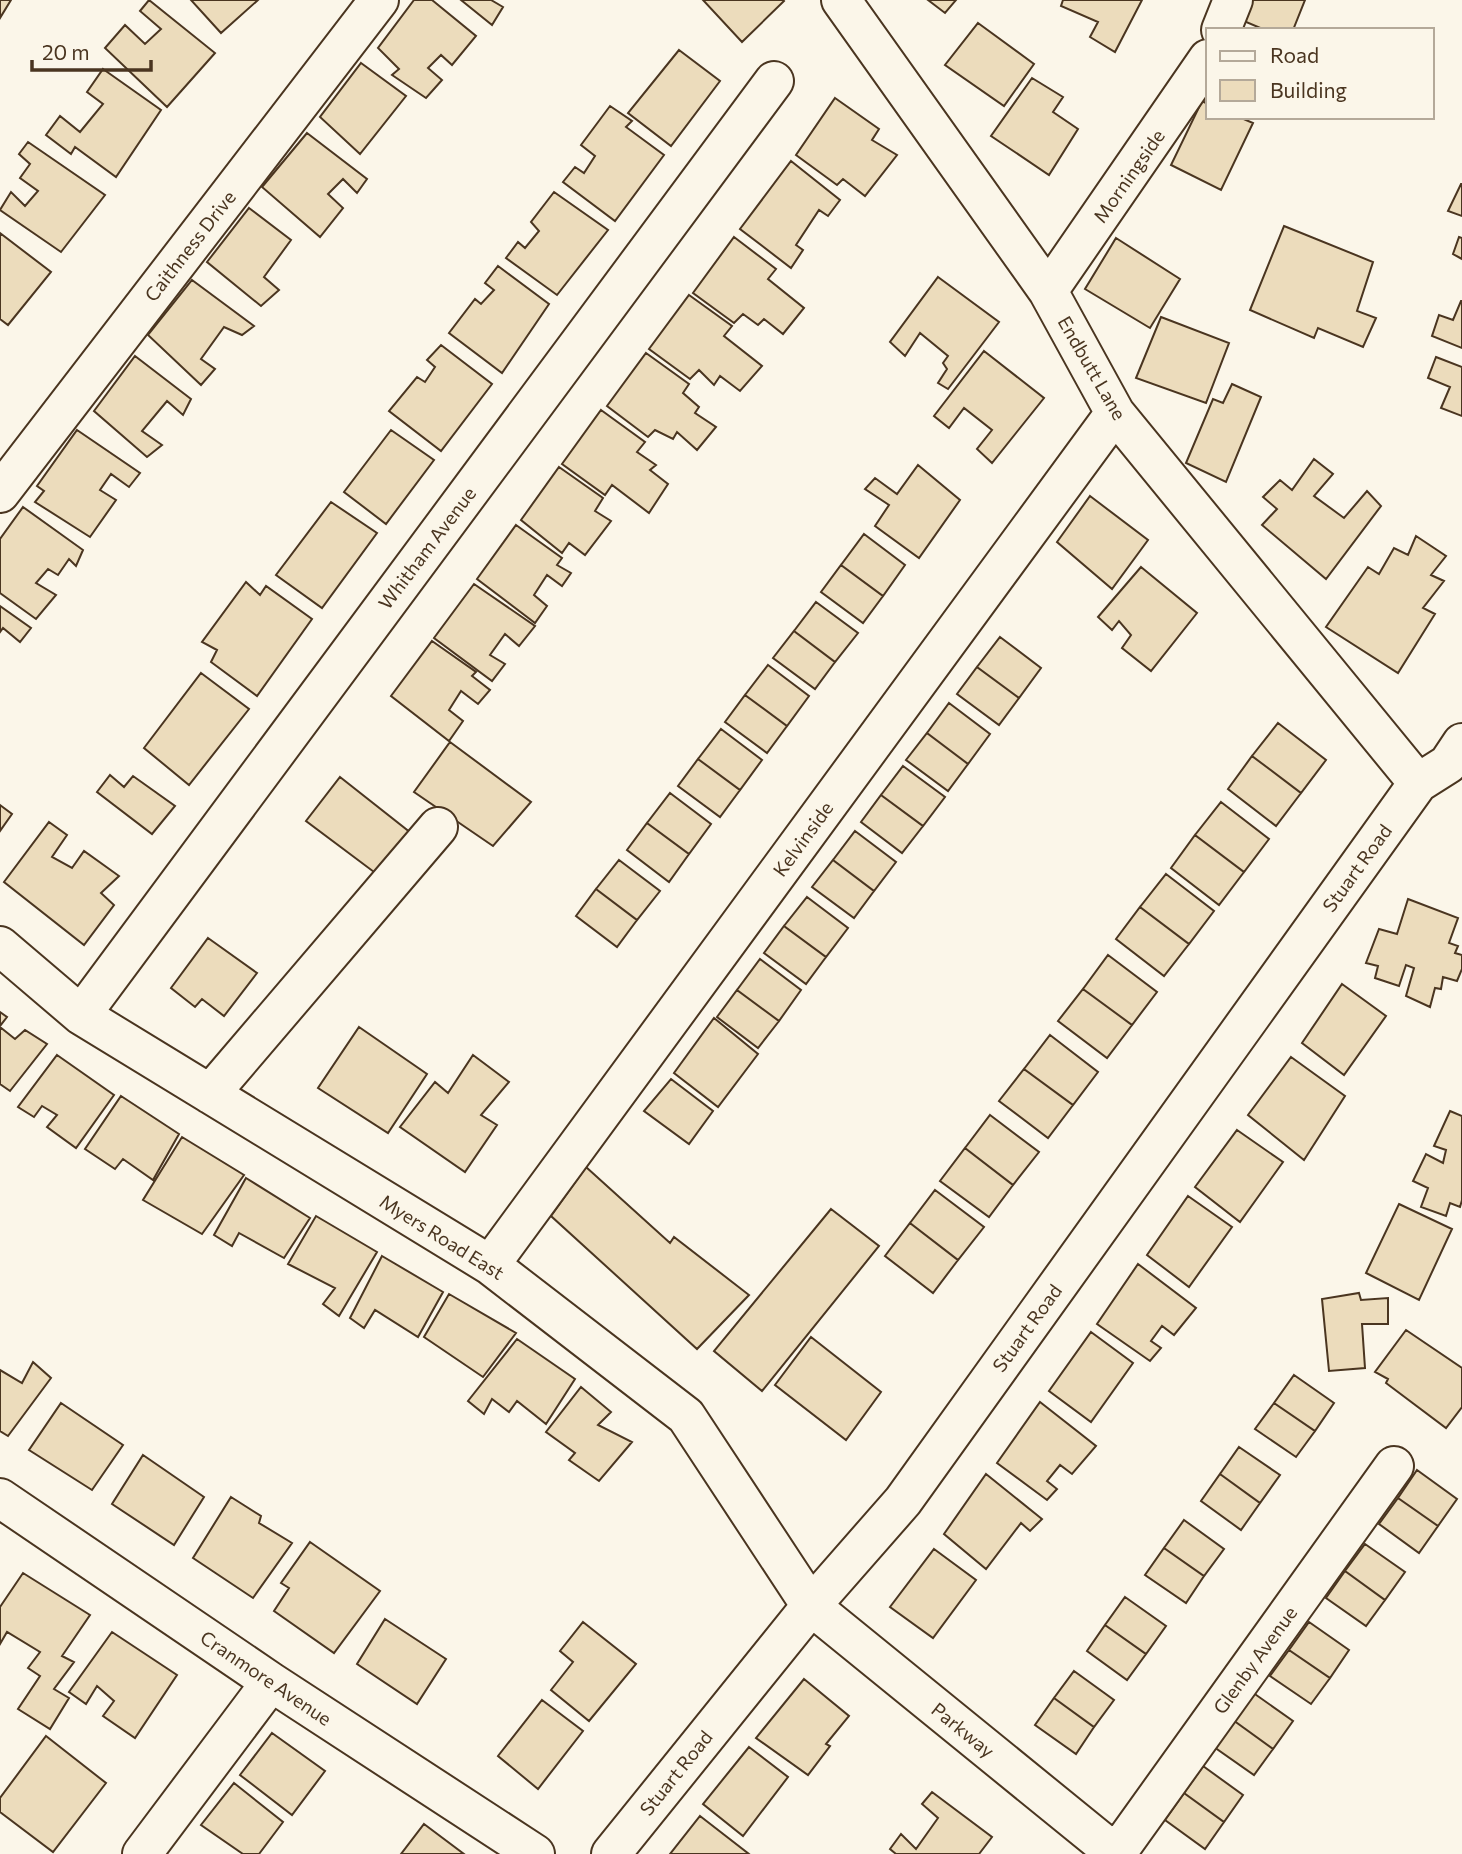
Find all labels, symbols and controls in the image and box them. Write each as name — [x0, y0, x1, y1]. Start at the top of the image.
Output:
scale bar — [32, 28, 150, 72]
legend — [1206, 28, 1434, 119]
text: 20 m — [42, 39, 90, 64]
text: Road — [1270, 42, 1319, 67]
text: Building — [1270, 77, 1347, 102]
street label: Morningside — [1088, 125, 1169, 227]
street label: Caithness Drive — [139, 186, 240, 306]
street label: Endbutt Lane — [1053, 312, 1131, 424]
street label: Whitham Avenue — [373, 482, 480, 613]
street label: Kelvinside — [768, 797, 837, 881]
street label: Stuart Road — [1317, 819, 1396, 916]
street label: Myers Road East — [376, 1189, 509, 1284]
street label: Stuart Road — [987, 1279, 1066, 1376]
street label: Glenby Avenue — [1208, 1601, 1301, 1718]
street label: Cranmore Avenue — [196, 1625, 336, 1730]
street label: Parkway — [927, 1697, 1000, 1762]
street label: Stuart Road — [634, 1726, 717, 1820]

